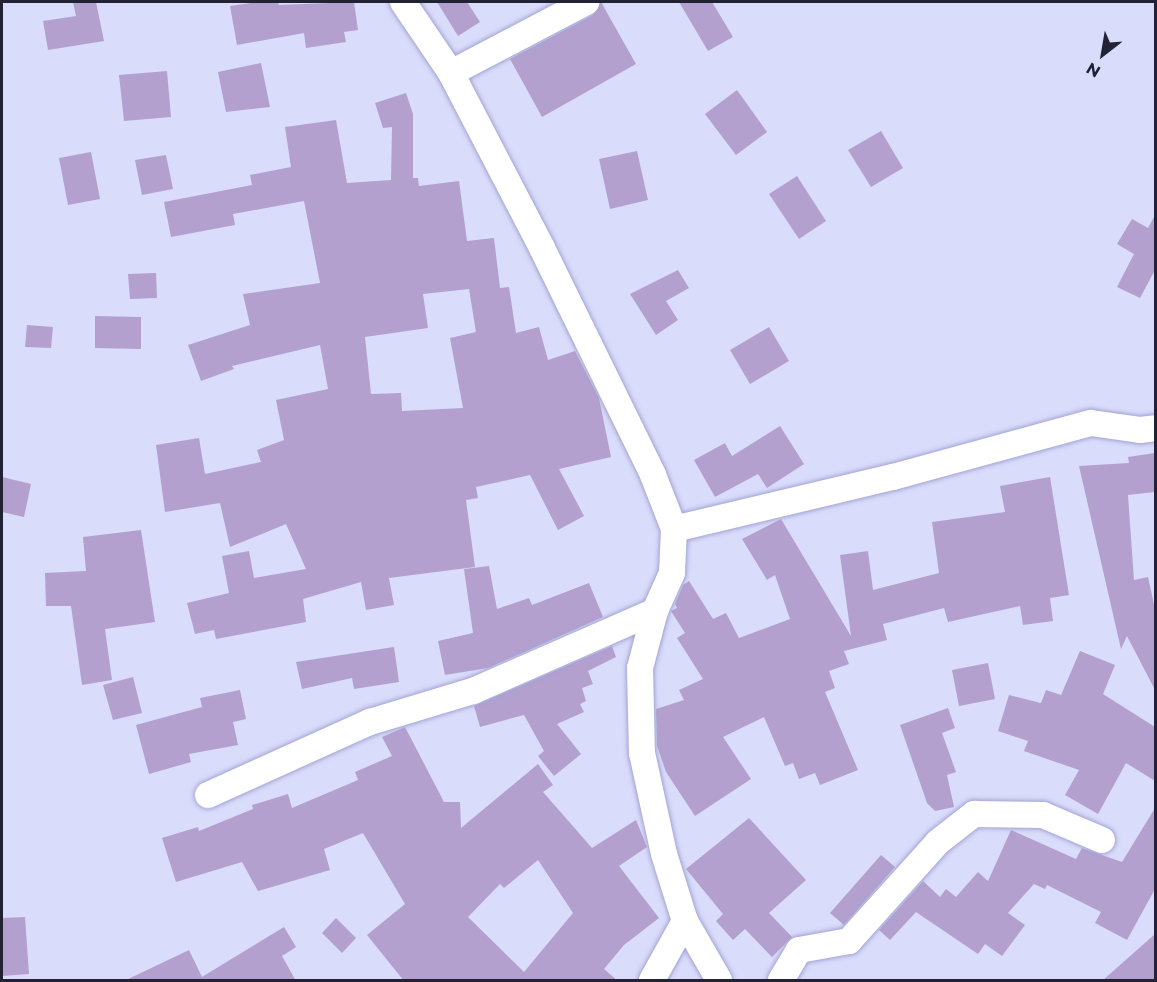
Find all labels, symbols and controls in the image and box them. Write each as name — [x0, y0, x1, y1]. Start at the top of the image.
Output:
north arrow — [1073, 24, 1133, 84]
text: N — [1083, 58, 1104, 81]

